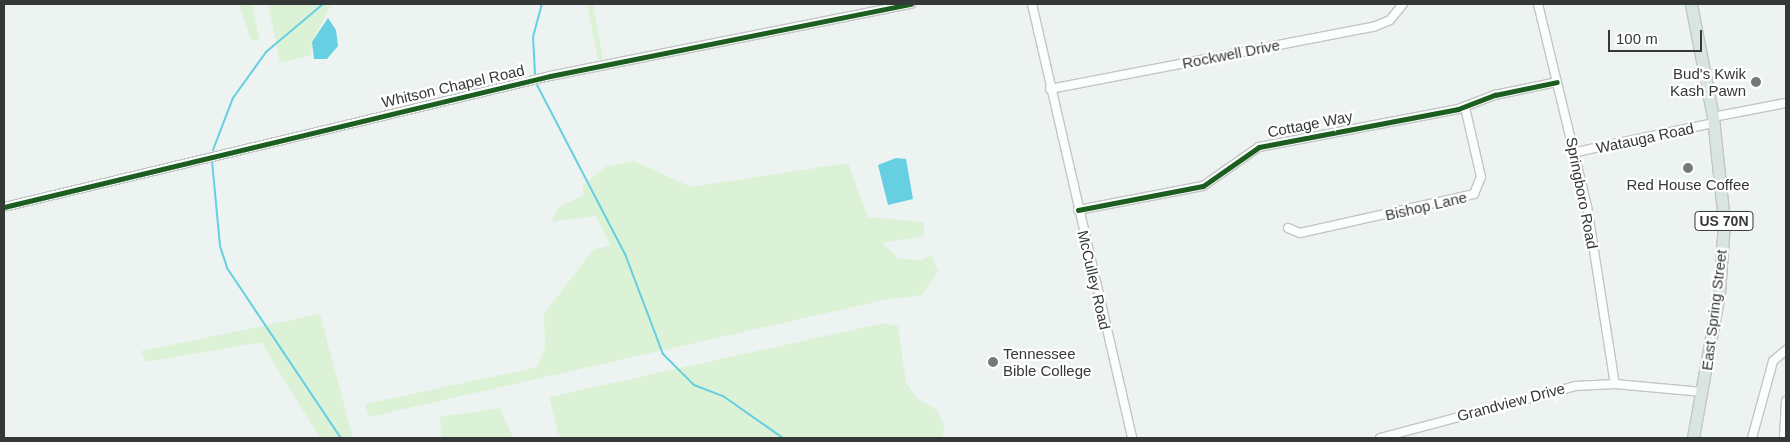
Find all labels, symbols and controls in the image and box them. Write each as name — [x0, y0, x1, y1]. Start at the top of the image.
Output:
scale bar — [1610, 20, 1704, 52]
text: 100 m — [1616, 30, 1658, 47]
street label: Rockwell Drive — [1181, 36, 1281, 72]
street label: Whitson Chapel Road — [380, 61, 526, 111]
place label: Bud's Kwik Kash Pawn — [1670, 64, 1746, 99]
marker: Bud's Kwik Kash Pawn — [1750, 76, 1762, 88]
street label: Cottage Way — [1266, 107, 1354, 141]
street label: Watauga Road — [1594, 119, 1696, 157]
street label: Springboro Road — [1562, 136, 1602, 250]
marker: Red House Coffee — [1682, 162, 1694, 174]
place label: Red House Coffee — [1626, 176, 1750, 194]
street label: Bishop Lane — [1383, 188, 1469, 224]
road number: US 70N — [1694, 210, 1754, 232]
street label: McCulley Road — [1074, 228, 1114, 332]
street label: East Spring Street — [1698, 248, 1730, 372]
place label: Tennessee Bible College — [1003, 344, 1091, 379]
marker: Tennessee Bible College — [987, 356, 999, 368]
street label: Grandview Drive — [1455, 379, 1567, 425]

